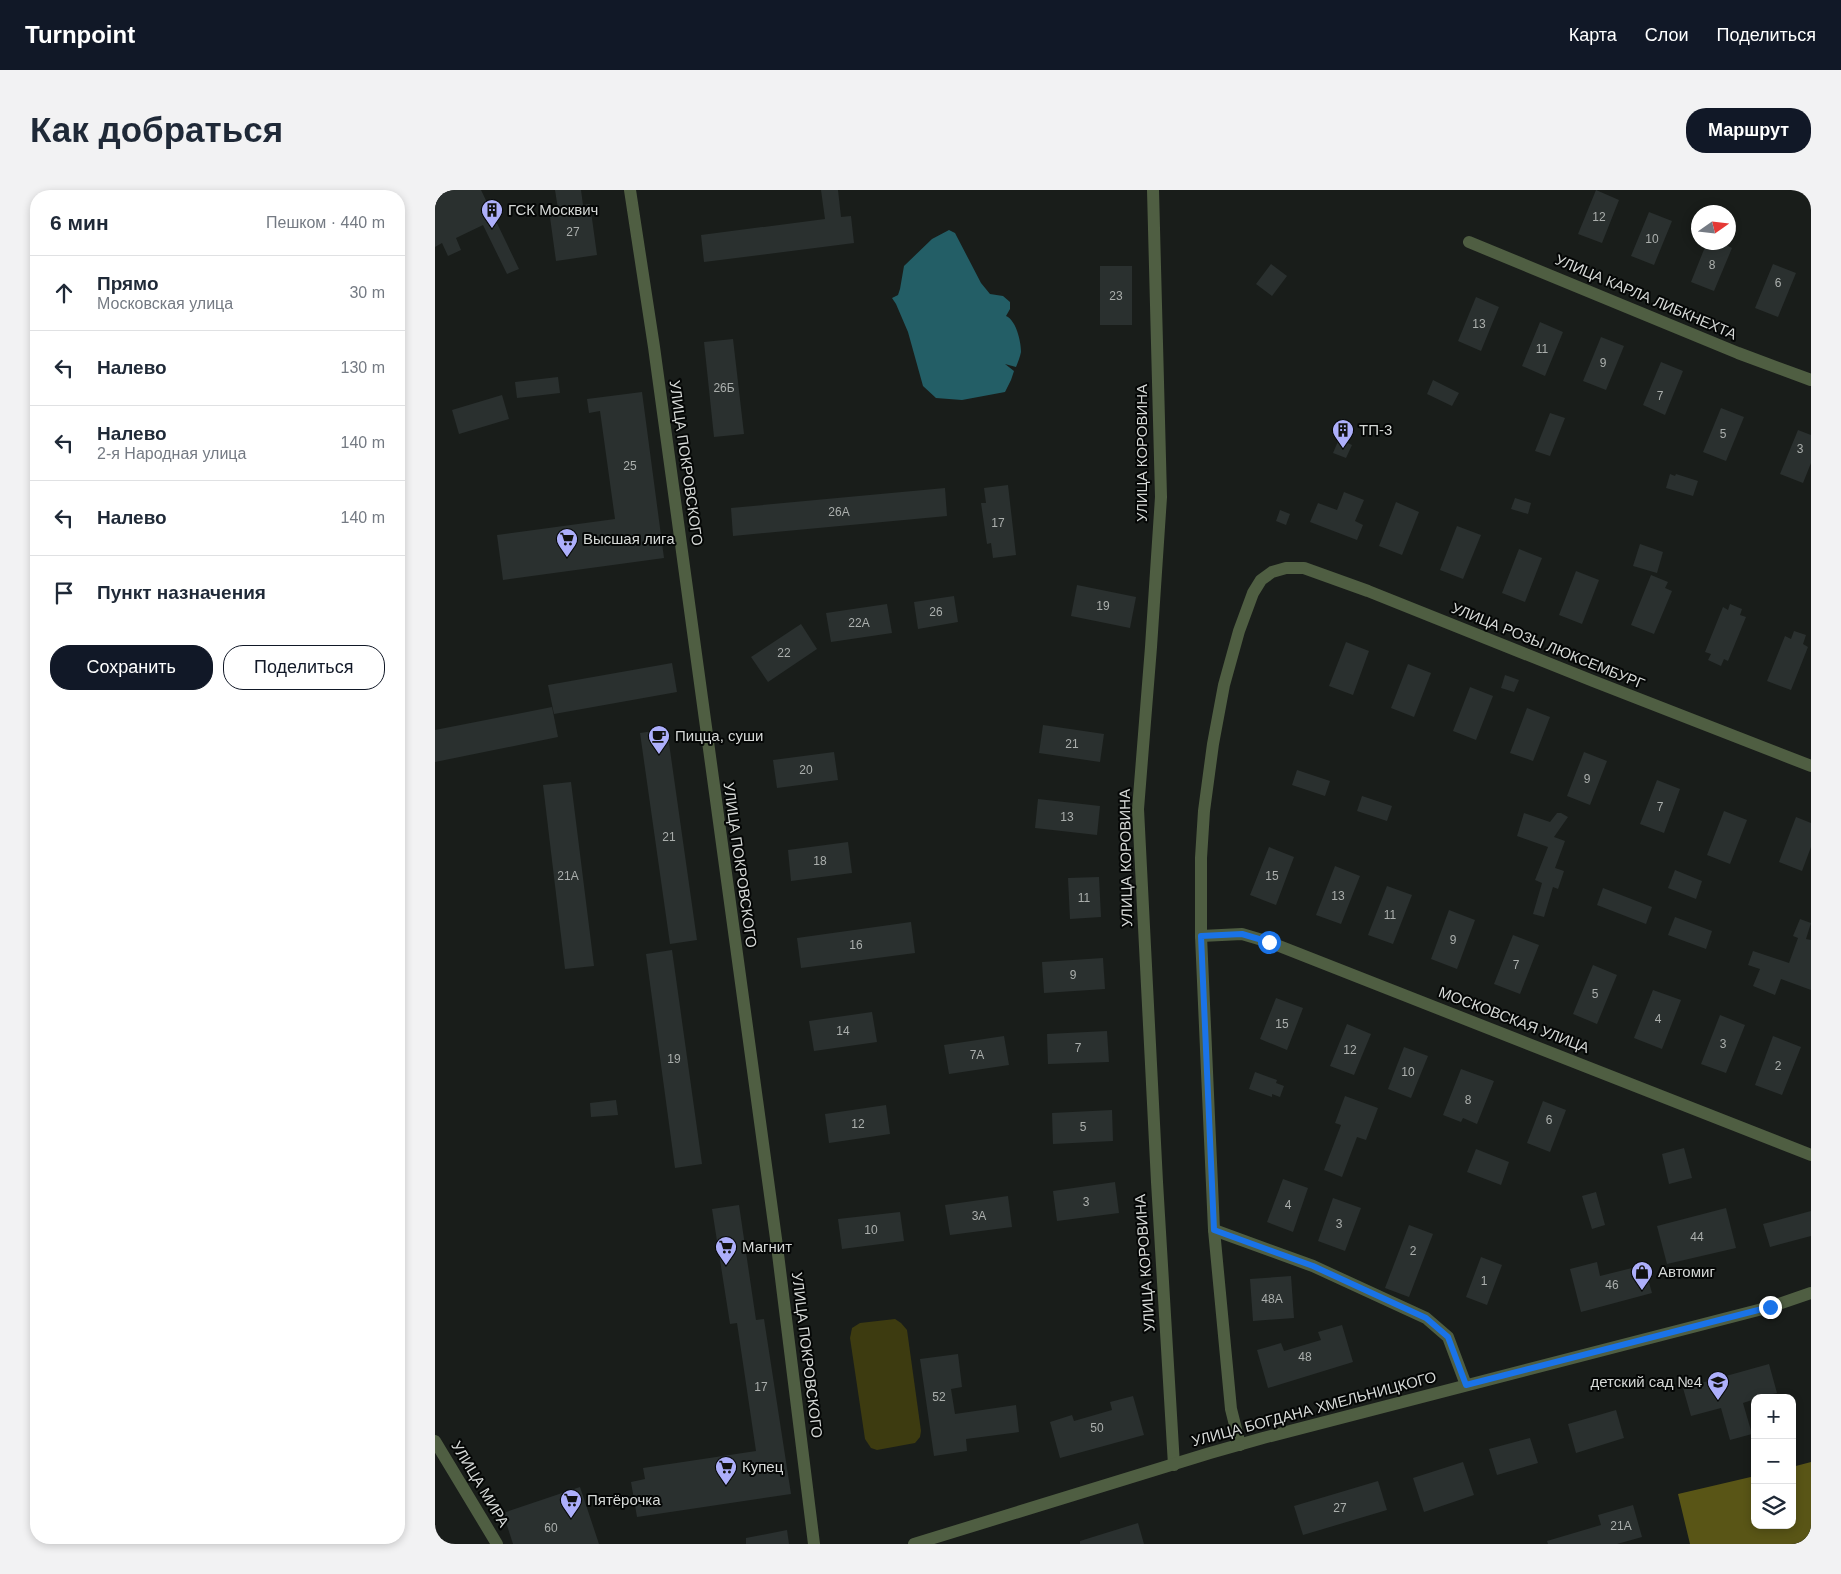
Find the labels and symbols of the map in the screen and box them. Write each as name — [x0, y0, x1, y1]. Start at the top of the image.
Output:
building icon: ГСК Москвич — [480, 198, 504, 229]
place label: ГСК Москвич — [508, 201, 598, 218]
north arrow — [1691, 205, 1736, 250]
house number: 12 — [1592, 210, 1606, 224]
house number: 27 — [566, 225, 580, 239]
house number: 10 — [1645, 232, 1659, 246]
street label: УЛИЦА КАРЛА ЛИБКНЕХТА — [1553, 251, 1740, 343]
house number: 8 — [1709, 258, 1716, 272]
house number: 6 — [1775, 276, 1782, 290]
house number: 23 — [1109, 289, 1123, 303]
house number: 13 — [1472, 317, 1486, 331]
house number: 11 — [1536, 342, 1549, 356]
house number: 9 — [1600, 356, 1607, 370]
street label: УЛИЦА ПОКРОВСКОГО — [666, 379, 707, 547]
house number: 26Б — [713, 381, 735, 395]
street label: УЛИЦА КОРОВИНА — [1133, 384, 1150, 522]
house number: 7 — [1657, 389, 1664, 403]
building icon: ТП-3 — [1331, 418, 1355, 449]
place label: ТП-3 — [1359, 421, 1392, 438]
house number: 5 — [1720, 427, 1727, 441]
house number: 3 — [1797, 442, 1804, 456]
house number: 25 — [623, 459, 637, 473]
house number: 26А — [828, 505, 850, 519]
house number: 17 — [991, 516, 1005, 530]
supermarket icon: Высшая лига — [555, 527, 579, 558]
place label: Высшая лига — [583, 530, 675, 547]
house number: 19 — [1096, 599, 1110, 613]
street label: УЛИЦА РОЗЫ ЛЮКСЕМБУРГ — [1449, 599, 1647, 692]
house number: 26 — [929, 605, 943, 619]
house number: 22А — [848, 616, 870, 630]
house number: 22 — [777, 646, 791, 660]
cafe icon: Пицца, суши — [647, 724, 671, 755]
place label: Пицца, суши — [675, 727, 763, 744]
house number: 21 — [1065, 737, 1079, 751]
house number: 20 — [799, 763, 813, 777]
house number: 9 — [1584, 772, 1591, 786]
street label: УЛИЦА ПОКРОВСКОГО — [720, 781, 761, 949]
street label: УЛИЦА КОРОВИНА — [1116, 789, 1135, 927]
house number: 7 — [1657, 800, 1664, 814]
house number: 13 — [1060, 810, 1074, 824]
house number: 21 — [662, 830, 676, 844]
house number: 18 — [813, 854, 827, 868]
house number: 21А — [557, 869, 579, 883]
house number: 15 — [1265, 869, 1279, 883]
house number: 13 — [1331, 889, 1345, 903]
house number: 11 — [1078, 891, 1091, 905]
house number: 11 — [1384, 908, 1397, 922]
route start — [1258, 931, 1281, 954]
house number: 9 — [1450, 933, 1457, 947]
house number: 16 — [849, 938, 863, 952]
house number: 7 — [1513, 958, 1520, 972]
house number: 9 — [1070, 968, 1077, 982]
street label: МОСКОВСКАЯ УЛИЦА — [1436, 983, 1592, 1056]
house number: 5 — [1592, 987, 1599, 1001]
house number: 4 — [1655, 1012, 1662, 1026]
house number: 15 — [1275, 1017, 1289, 1031]
house number: 14 — [836, 1024, 850, 1038]
house number: 3 — [1720, 1037, 1727, 1051]
house number: 7 — [1075, 1041, 1082, 1055]
house number: 12 — [1343, 1043, 1357, 1057]
house number: 7А — [970, 1048, 984, 1062]
house number: 19 — [667, 1052, 681, 1066]
house number: 2 — [1775, 1059, 1782, 1073]
house number: 10 — [1401, 1065, 1415, 1079]
house number: 8 — [1465, 1093, 1472, 1107]
house number: 6 — [1546, 1113, 1553, 1127]
house number: 12 — [851, 1117, 865, 1131]
house number: 5 — [1080, 1120, 1087, 1134]
street label: УЛИЦА КОРОВИНА — [1131, 1194, 1158, 1333]
house number: 3 — [1083, 1195, 1090, 1209]
house number: 4 — [1285, 1198, 1292, 1212]
house number: 3А — [972, 1209, 986, 1223]
house number: 3 — [1336, 1217, 1343, 1231]
house number: 10 — [864, 1223, 878, 1237]
house number: 44 — [1690, 1230, 1704, 1244]
supermarket icon: Магнит — [714, 1235, 738, 1266]
place label: Магнит — [742, 1238, 792, 1255]
house number: 2 — [1410, 1244, 1417, 1258]
shop icon: Автомиг — [1630, 1260, 1654, 1291]
place label: Автомиг — [1658, 1263, 1715, 1280]
street label: УЛИЦА ПОКРОВСКОГО — [789, 1271, 826, 1439]
house number: 1 — [1481, 1274, 1488, 1288]
house number: 46 — [1605, 1278, 1619, 1292]
house number: 48А — [1261, 1292, 1283, 1306]
route end — [1759, 1296, 1782, 1319]
house number: 48 — [1298, 1350, 1312, 1364]
street label: УЛИЦА БОГДАНА ХМЕЛЬНИЦКОГО — [1190, 1368, 1438, 1449]
school or university icon: детский сад №4 — [1706, 1370, 1730, 1401]
place label: детский сад №4 — [1591, 1373, 1702, 1390]
house number: 17 — [754, 1380, 768, 1394]
house number: 52 — [932, 1390, 946, 1404]
house number: 50 — [1090, 1421, 1104, 1435]
street label: УЛИЦА МИРА — [448, 1438, 513, 1530]
supermarket icon: Купец — [714, 1455, 738, 1486]
place label: Купец — [742, 1458, 784, 1475]
supermarket icon: Пятёрочка — [559, 1488, 583, 1519]
place label: Пятёрочка — [587, 1491, 661, 1508]
house number: 27 — [1333, 1501, 1347, 1515]
house number: 21А — [1610, 1519, 1632, 1533]
house number: 60 — [544, 1521, 558, 1535]

